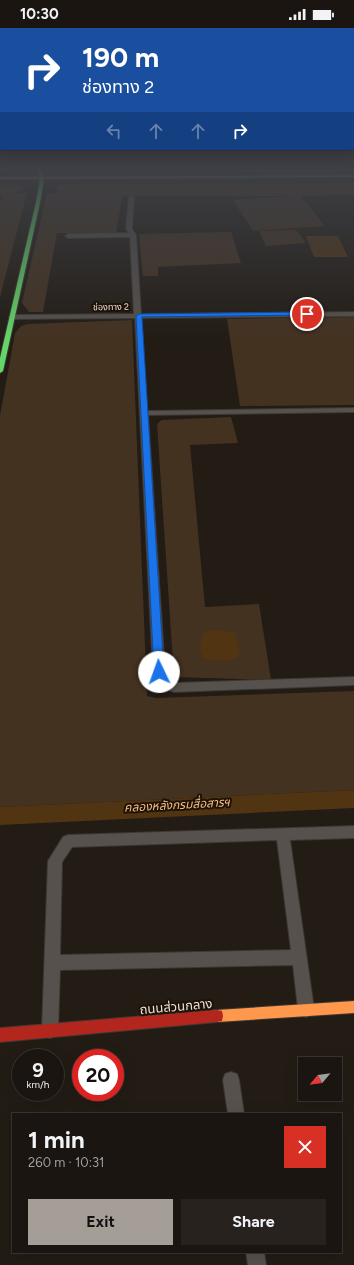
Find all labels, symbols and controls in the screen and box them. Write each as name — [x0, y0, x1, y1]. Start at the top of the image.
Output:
text: 10:30 — [20, 5, 59, 23]
text: 190 m — [82, 40, 159, 74]
icon: right — [16, 44, 68, 96]
text: ช่องทาง 2 — [82, 76, 154, 98]
icon: left — [103, 120, 125, 142]
icon: ahead — [145, 120, 167, 142]
icon: ahead — [187, 120, 209, 142]
icon: right — [229, 120, 251, 142]
pin — [290, 297, 324, 331]
street label: ช่องทาง 2 — [93, 301, 129, 312]
icon: arrive — [296, 303, 318, 325]
position arrow — [138, 651, 180, 693]
water label: คลองหลังกรมสื่อสารฯ — [124, 793, 231, 815]
street label: ถนนส่วนกลาง — [139, 996, 213, 1017]
speed limit sign: 20 — [72, 1049, 124, 1101]
north arrow — [298, 1057, 342, 1101]
map controls — [298, 1057, 342, 1101]
text: 9 — [32, 1058, 44, 1082]
text: km/h — [27, 1078, 49, 1091]
text: 1 min — [28, 1125, 85, 1154]
button: close — [284, 1126, 326, 1168]
text: 260 m · 10:31 — [28, 1155, 104, 1170]
button: Exit — [28, 1199, 173, 1245]
button: Share — [181, 1199, 326, 1245]

